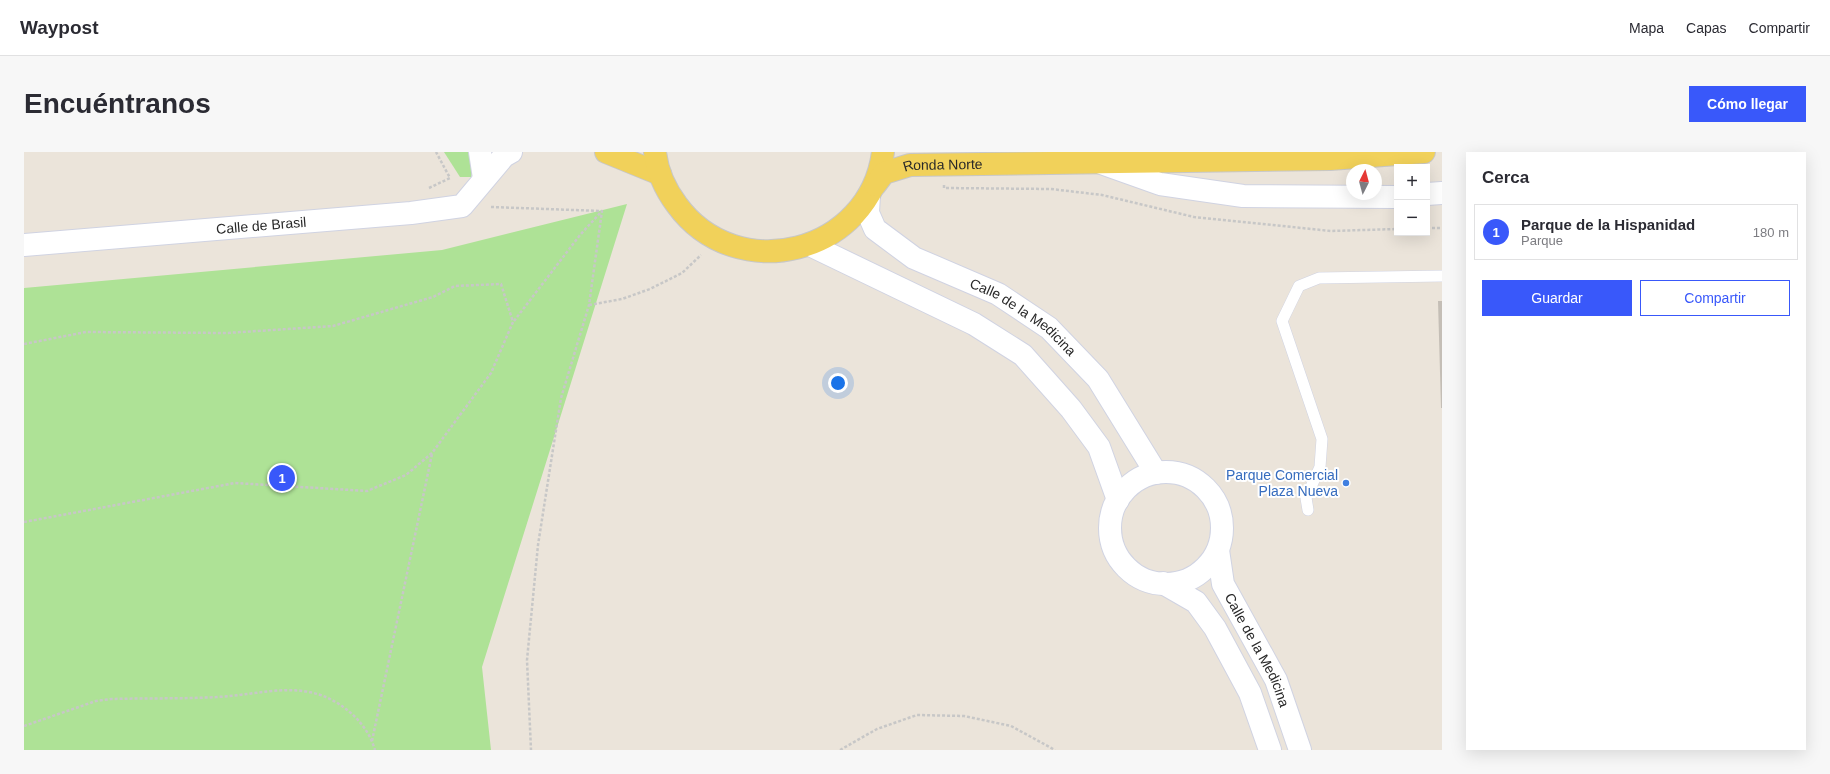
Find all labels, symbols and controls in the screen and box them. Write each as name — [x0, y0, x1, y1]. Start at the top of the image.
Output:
text: Waypost — [20, 17, 98, 38]
text: Mapa — [1629, 20, 1664, 36]
text: Capas — [1686, 20, 1727, 36]
text: Compartir — [1749, 20, 1810, 36]
button: Cómo llegar — [1689, 86, 1806, 122]
text: Encuéntranos — [24, 88, 211, 119]
street label: Ronda Norte — [901, 156, 983, 175]
north arrow — [1346, 164, 1382, 200]
map controls — [1394, 164, 1430, 236]
button: + — [1394, 164, 1430, 200]
text: Cerca — [1482, 168, 1529, 187]
button: − — [1394, 200, 1430, 236]
street label: Calle de Brasil — [215, 214, 307, 237]
text: Parque de la Hispanidad — [1521, 216, 1695, 233]
text: 1 — [1492, 225, 1500, 240]
text: 180 m — [1753, 225, 1789, 240]
text: Parque — [1521, 233, 1563, 248]
street label: Calle de la Medicina — [968, 275, 1079, 359]
button: Guardar — [1482, 280, 1632, 316]
button: Compartir — [1640, 280, 1790, 316]
your location — [828, 373, 848, 393]
pin: 1 — [269, 463, 295, 493]
place label: Parque Comercial Plaza Nueva — [1226, 467, 1338, 499]
marker: Parque Comercial Plaza Nueva — [1341, 478, 1351, 488]
street label: Calle de la Medicina — [1222, 590, 1293, 709]

